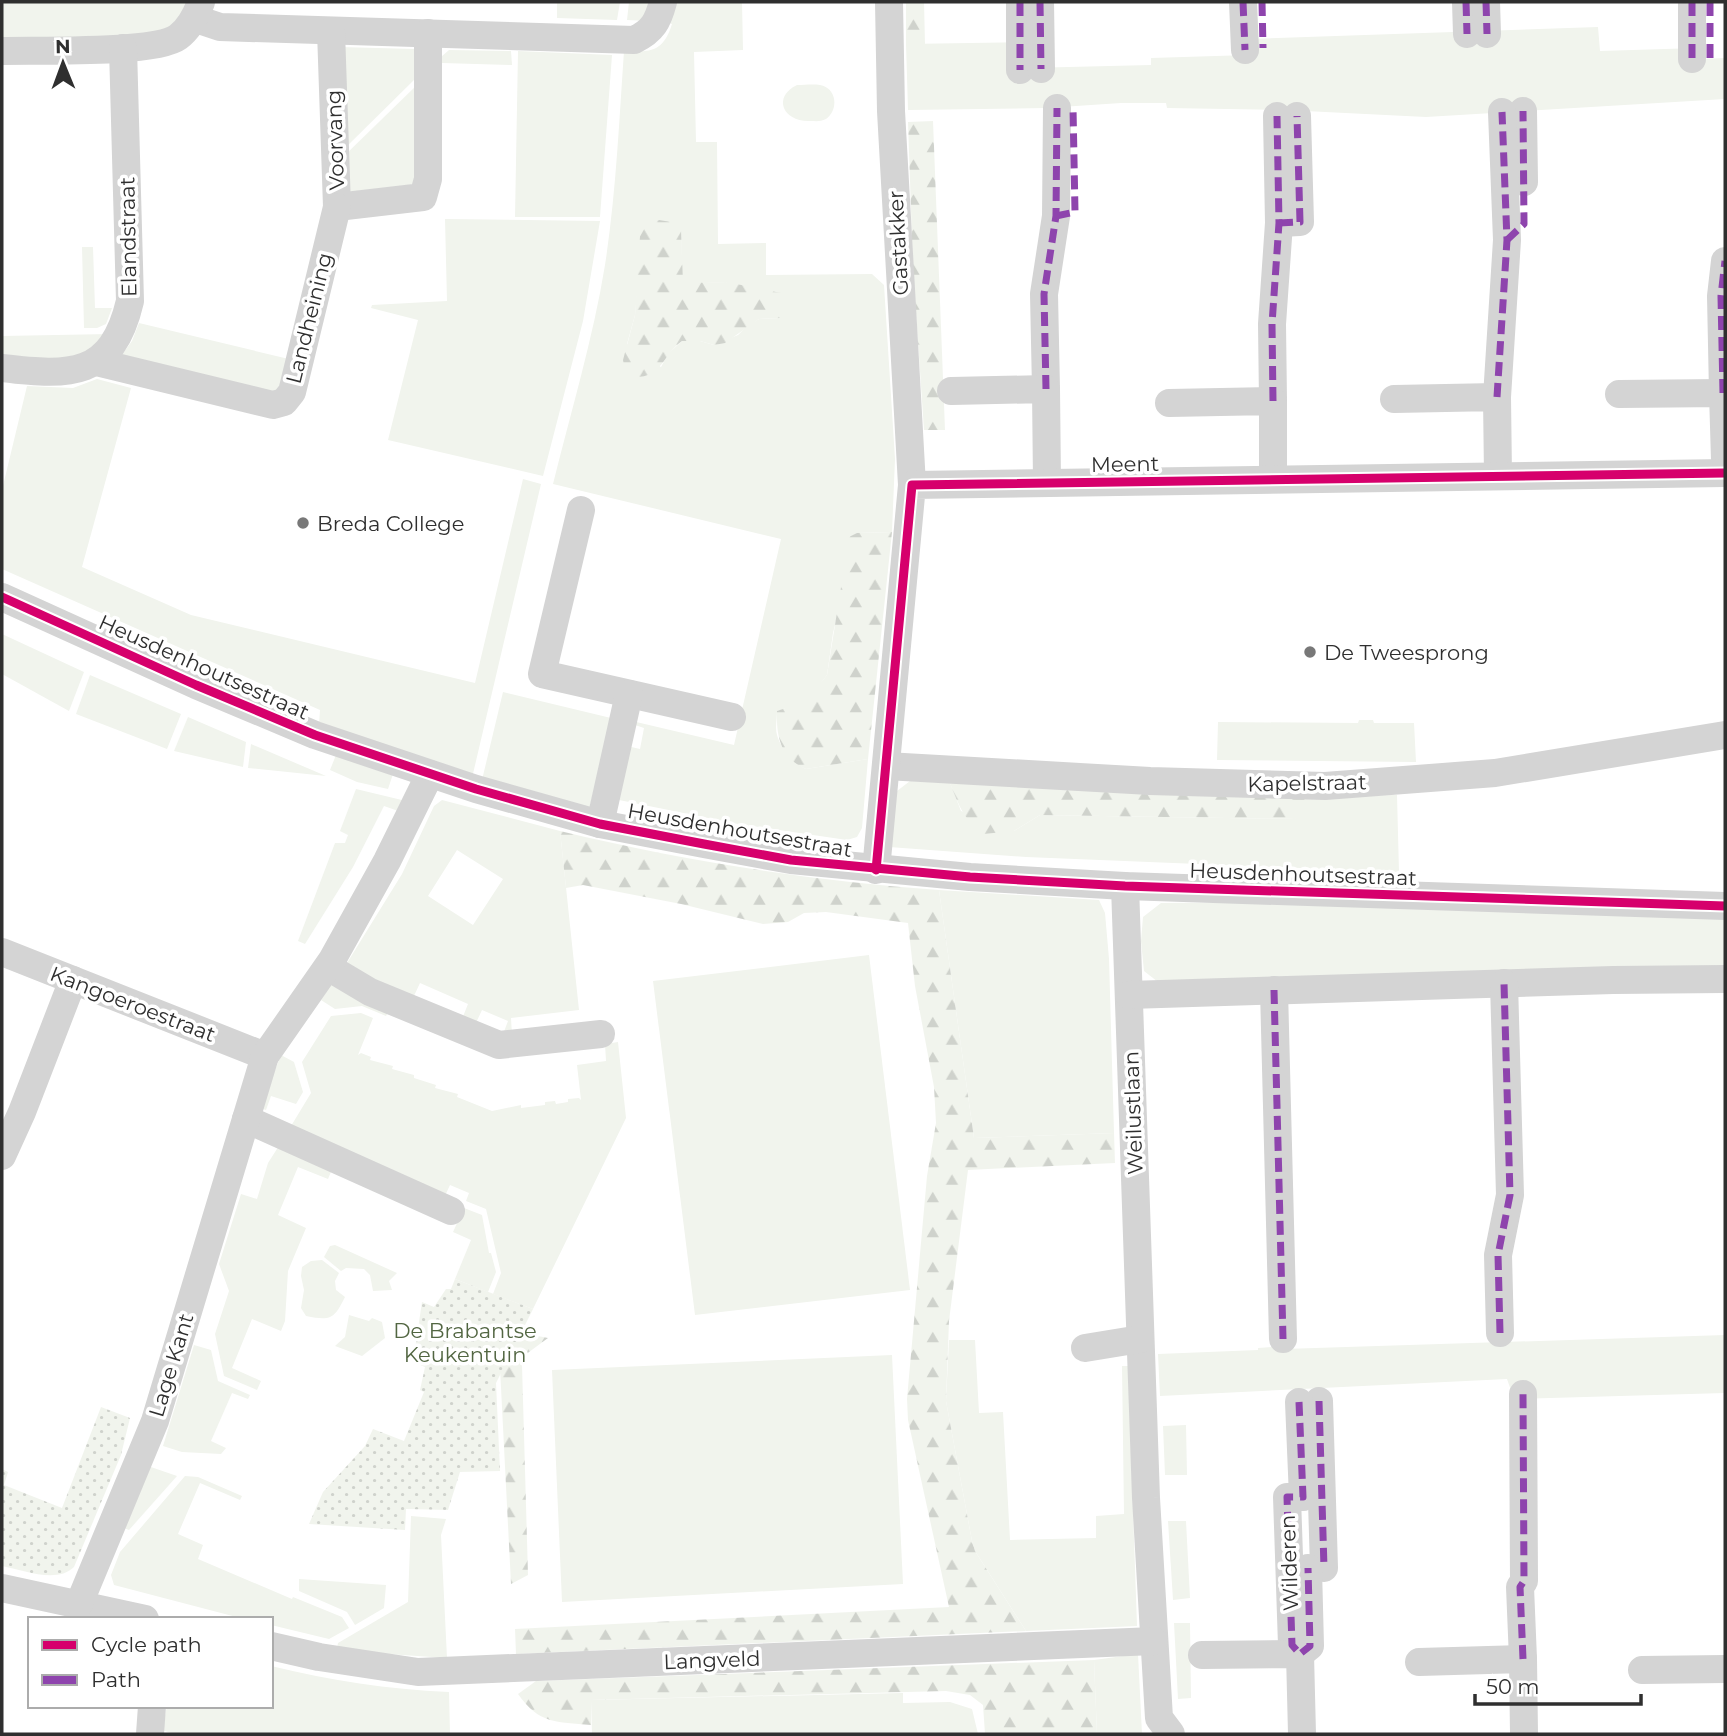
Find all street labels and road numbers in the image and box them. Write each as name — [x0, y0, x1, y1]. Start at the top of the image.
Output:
street label: Voorvang — [321, 89, 349, 191]
street label: Elandstraat — [114, 177, 142, 297]
street label: Gastakker — [883, 190, 913, 296]
street label: Landheining — [281, 250, 337, 386]
street label: Meent — [1091, 451, 1159, 477]
street label: Heusdenhoutsestraat — [95, 609, 313, 725]
street label: Kapelstraat — [1247, 769, 1367, 797]
street label: Heusdenhoutsestraat — [626, 798, 854, 862]
street label: Heusdenhoutsestraat — [1189, 858, 1417, 890]
street label: Kangoeroestraat — [47, 961, 219, 1047]
street label: Weilustlaan — [1118, 1051, 1148, 1175]
street label: Lage Kant — [143, 1310, 199, 1420]
street label: Wilderen — [1275, 1514, 1303, 1612]
street label: Langveld — [663, 1646, 761, 1674]

